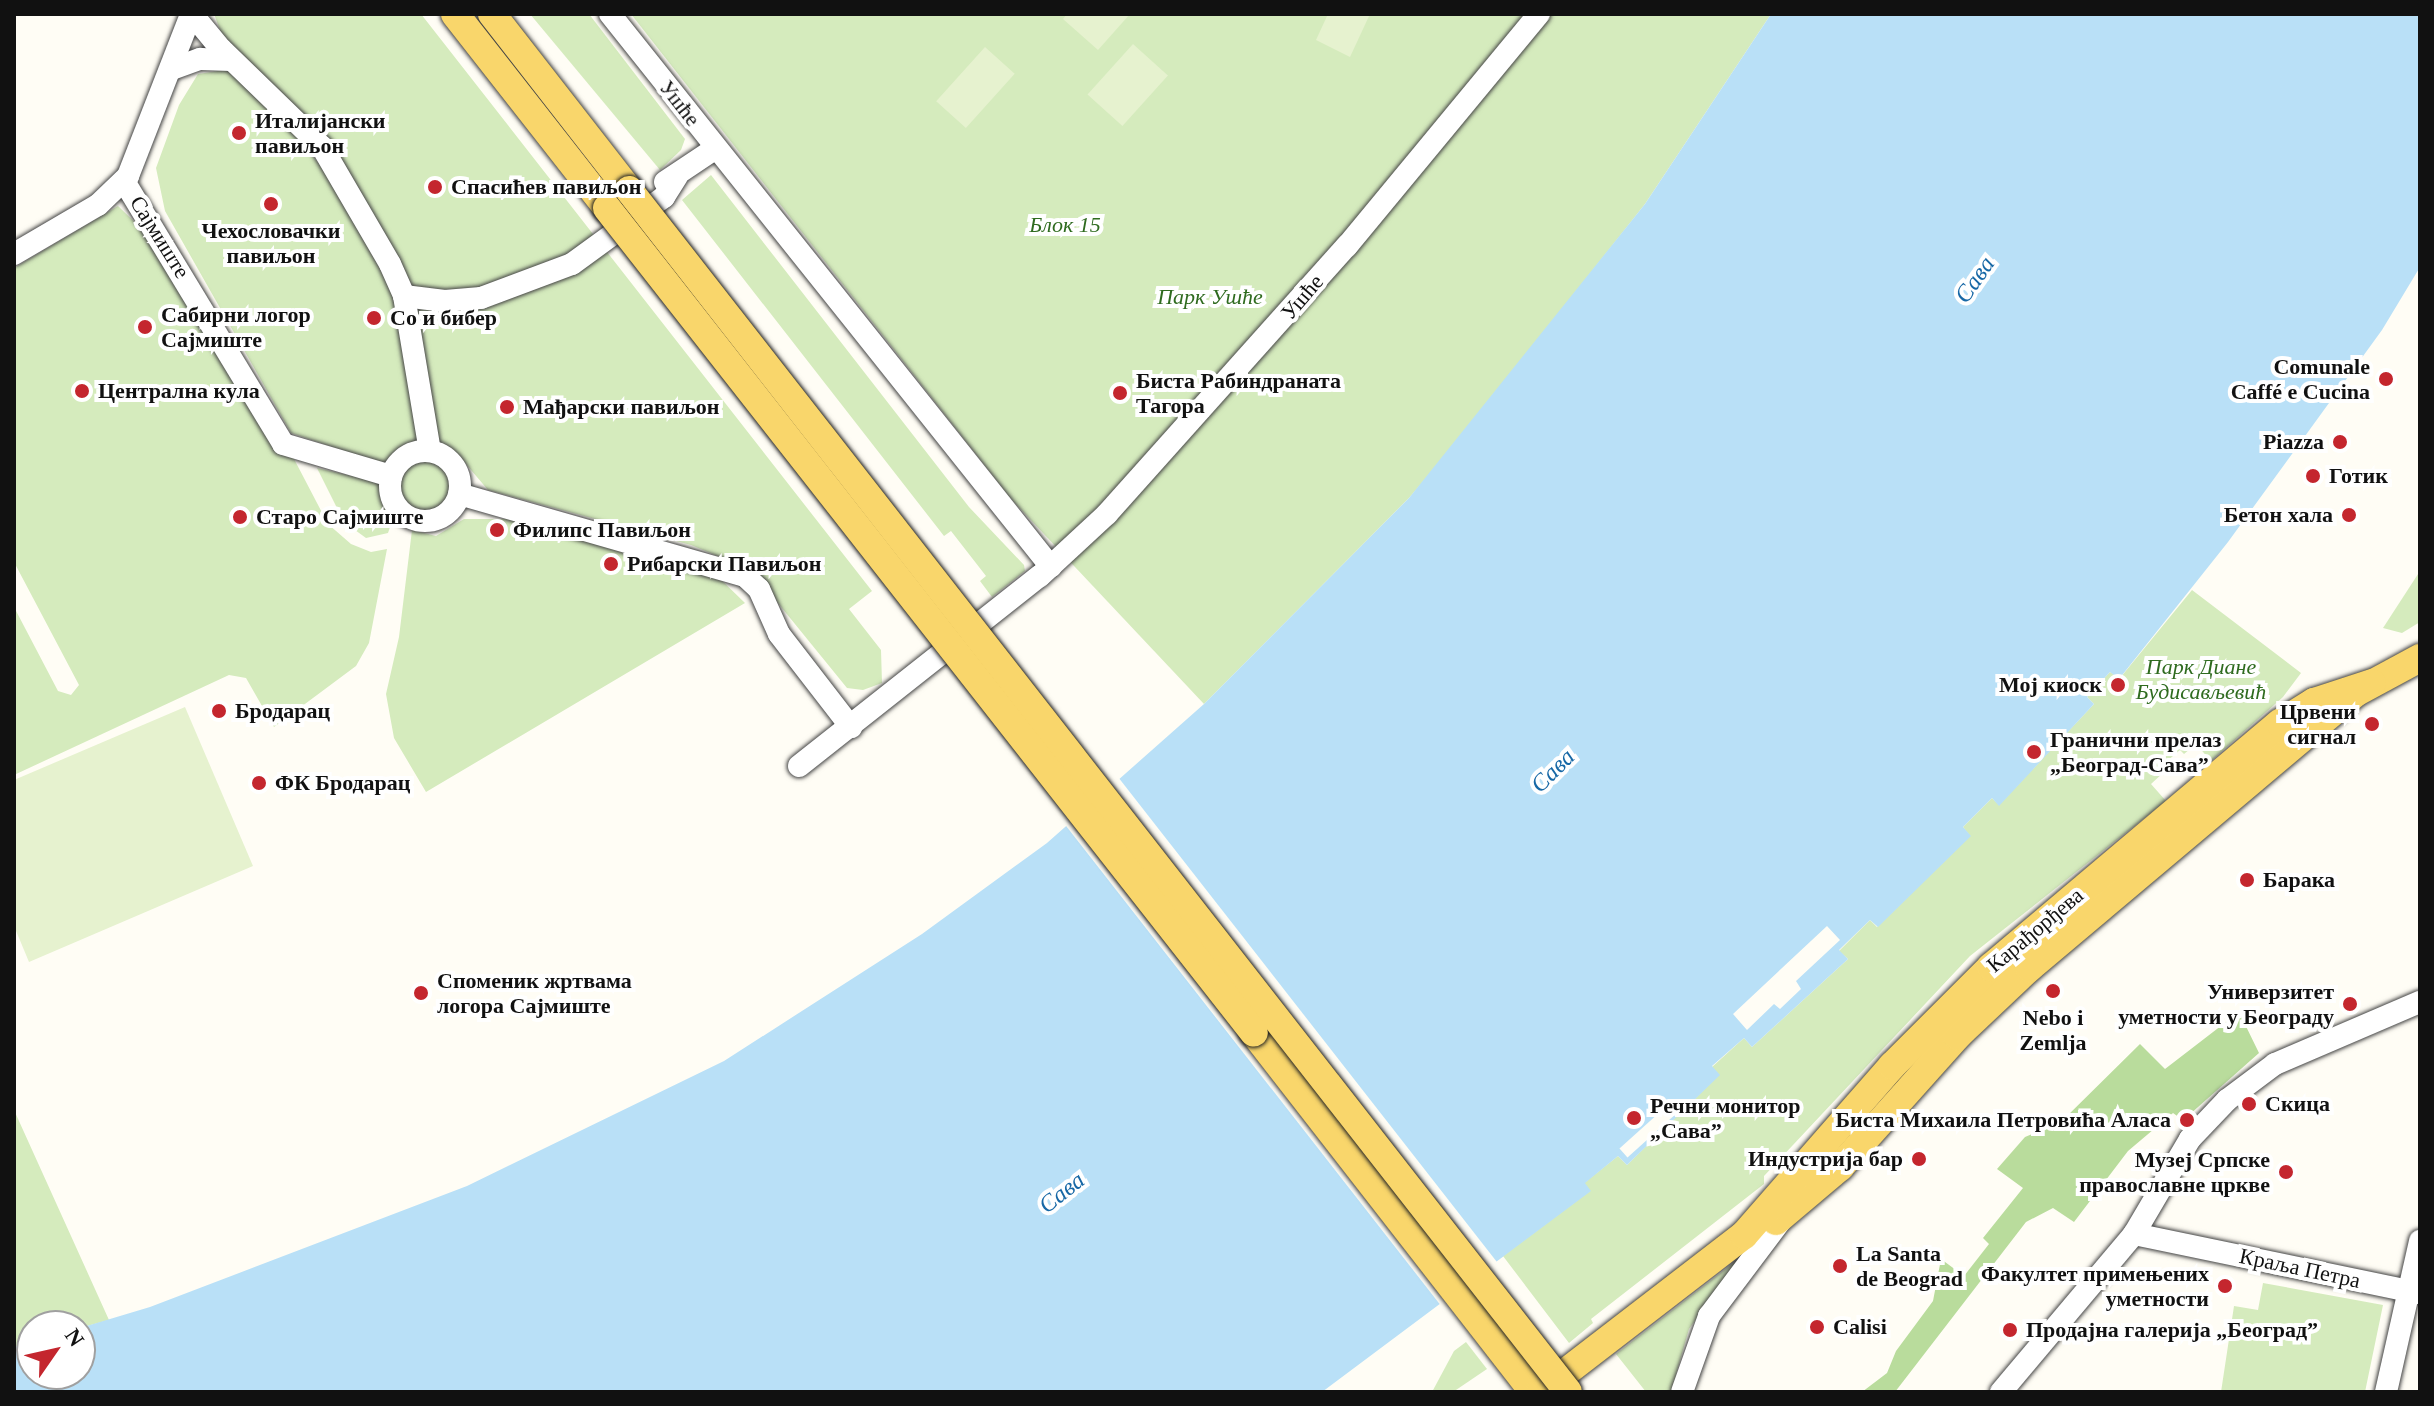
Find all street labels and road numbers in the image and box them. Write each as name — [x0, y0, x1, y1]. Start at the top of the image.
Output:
street label: Ушће — [654, 75, 706, 131]
street label: Сајмиште — [124, 191, 196, 283]
street label: Ушће — [1275, 269, 1329, 325]
street label: Карађорђева — [1981, 882, 2089, 978]
street label: Краља Петра — [2237, 1242, 2363, 1294]

